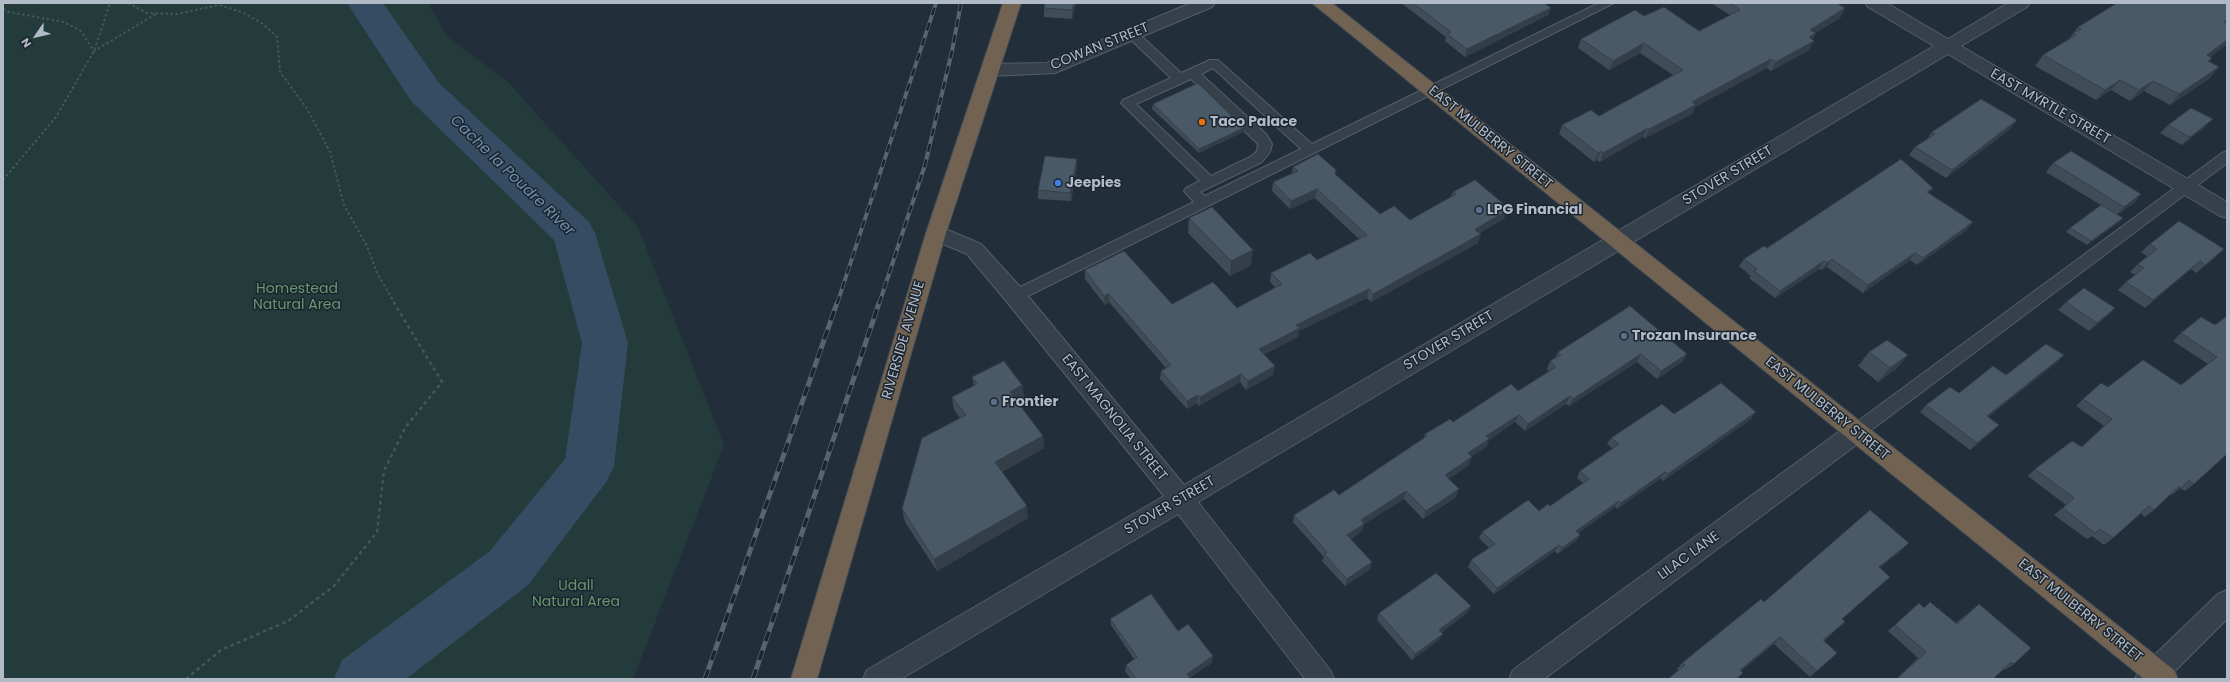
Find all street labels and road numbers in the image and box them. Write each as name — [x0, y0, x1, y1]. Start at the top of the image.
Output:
street label: COWAN STREET — [1048, 20, 1152, 74]
street label: EAST MYRTLE STREET — [1987, 66, 2113, 148]
street label: EAST MULBERRY STREET — [1425, 83, 1555, 193]
street label: STOVER STREET — [1680, 143, 1776, 209]
street label: RIVERSIDE AVENUE — [879, 279, 929, 401]
street label: STOVER STREET — [1401, 308, 1497, 374]
street label: EAST MAGNOLIA STREET — [1058, 351, 1170, 485]
street label: EAST MULBERRY STREET — [1762, 354, 1892, 464]
street label: STOVER STREET — [1122, 473, 1218, 539]
street label: LILAC LANE — [1655, 528, 1723, 584]
street label: EAST MULBERRY STREET — [2015, 556, 2145, 666]

